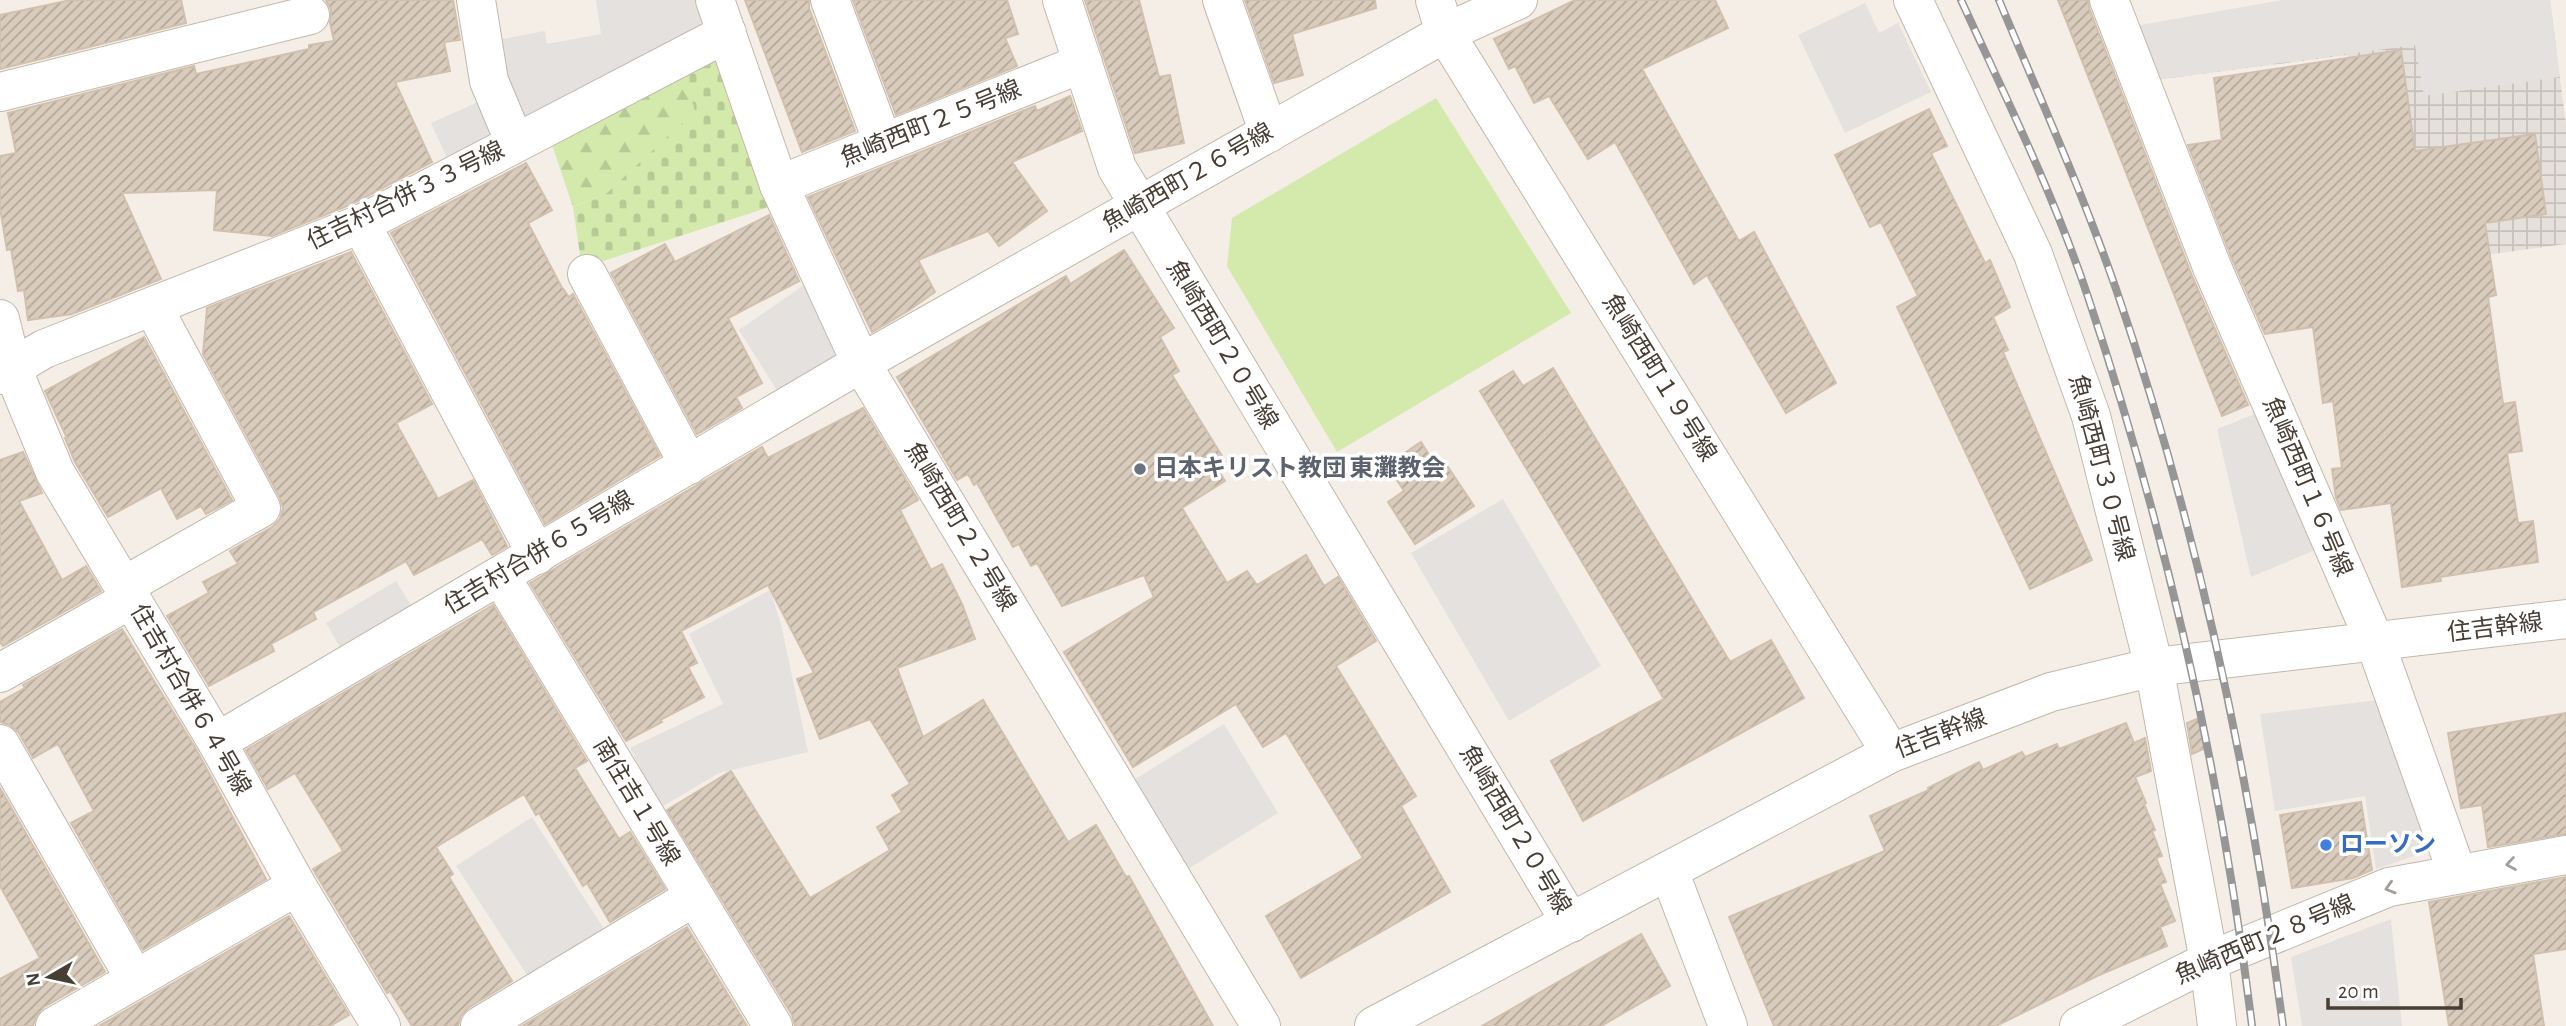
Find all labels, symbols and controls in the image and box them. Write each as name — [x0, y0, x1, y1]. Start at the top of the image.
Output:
street label: 魚崎西町２５号線 — [837, 75, 1025, 171]
street label: 魚崎西町２６号線 — [1098, 118, 1277, 236]
street label: 住吉村合併３３号線 — [303, 136, 508, 254]
street label: 魚崎西町２０号線 — [1162, 256, 1283, 433]
street label: 魚崎西町１９号線 — [1598, 289, 1722, 466]
street label: 魚崎西町３０号線 — [2065, 372, 2139, 564]
street label: 魚崎西町１６号線 — [2258, 393, 2357, 580]
street label: 魚崎西町２２号線 — [900, 438, 1021, 615]
place label: 日本キリスト教団 東灘教会 — [1154, 455, 1446, 481]
marker: 日本キリスト教団 東灘教会 — [1132, 461, 1148, 477]
street label: 住吉村合併６５号線 — [439, 485, 638, 619]
street label: 住吉村合併６４号線 — [126, 599, 256, 800]
street label: 住吉幹線 — [2446, 608, 2544, 646]
street label: 住吉幹線 — [1891, 704, 1990, 762]
street label: 南住吉１号線 — [589, 733, 685, 870]
street label: 魚崎西町２０号線 — [1455, 741, 1576, 918]
place label: ローソン — [2340, 833, 2436, 857]
marker: ローソン — [2318, 837, 2334, 853]
one-way arrow — [2505, 856, 2517, 871]
one-way arrow — [2384, 880, 2396, 895]
street label: 魚崎西町２８号線 — [2171, 890, 2358, 989]
north arrow — [14, 942, 84, 1012]
scale bar — [2328, 967, 2461, 1011]
text: N — [23, 971, 44, 987]
text: 20 m — [2338, 981, 2379, 1002]

